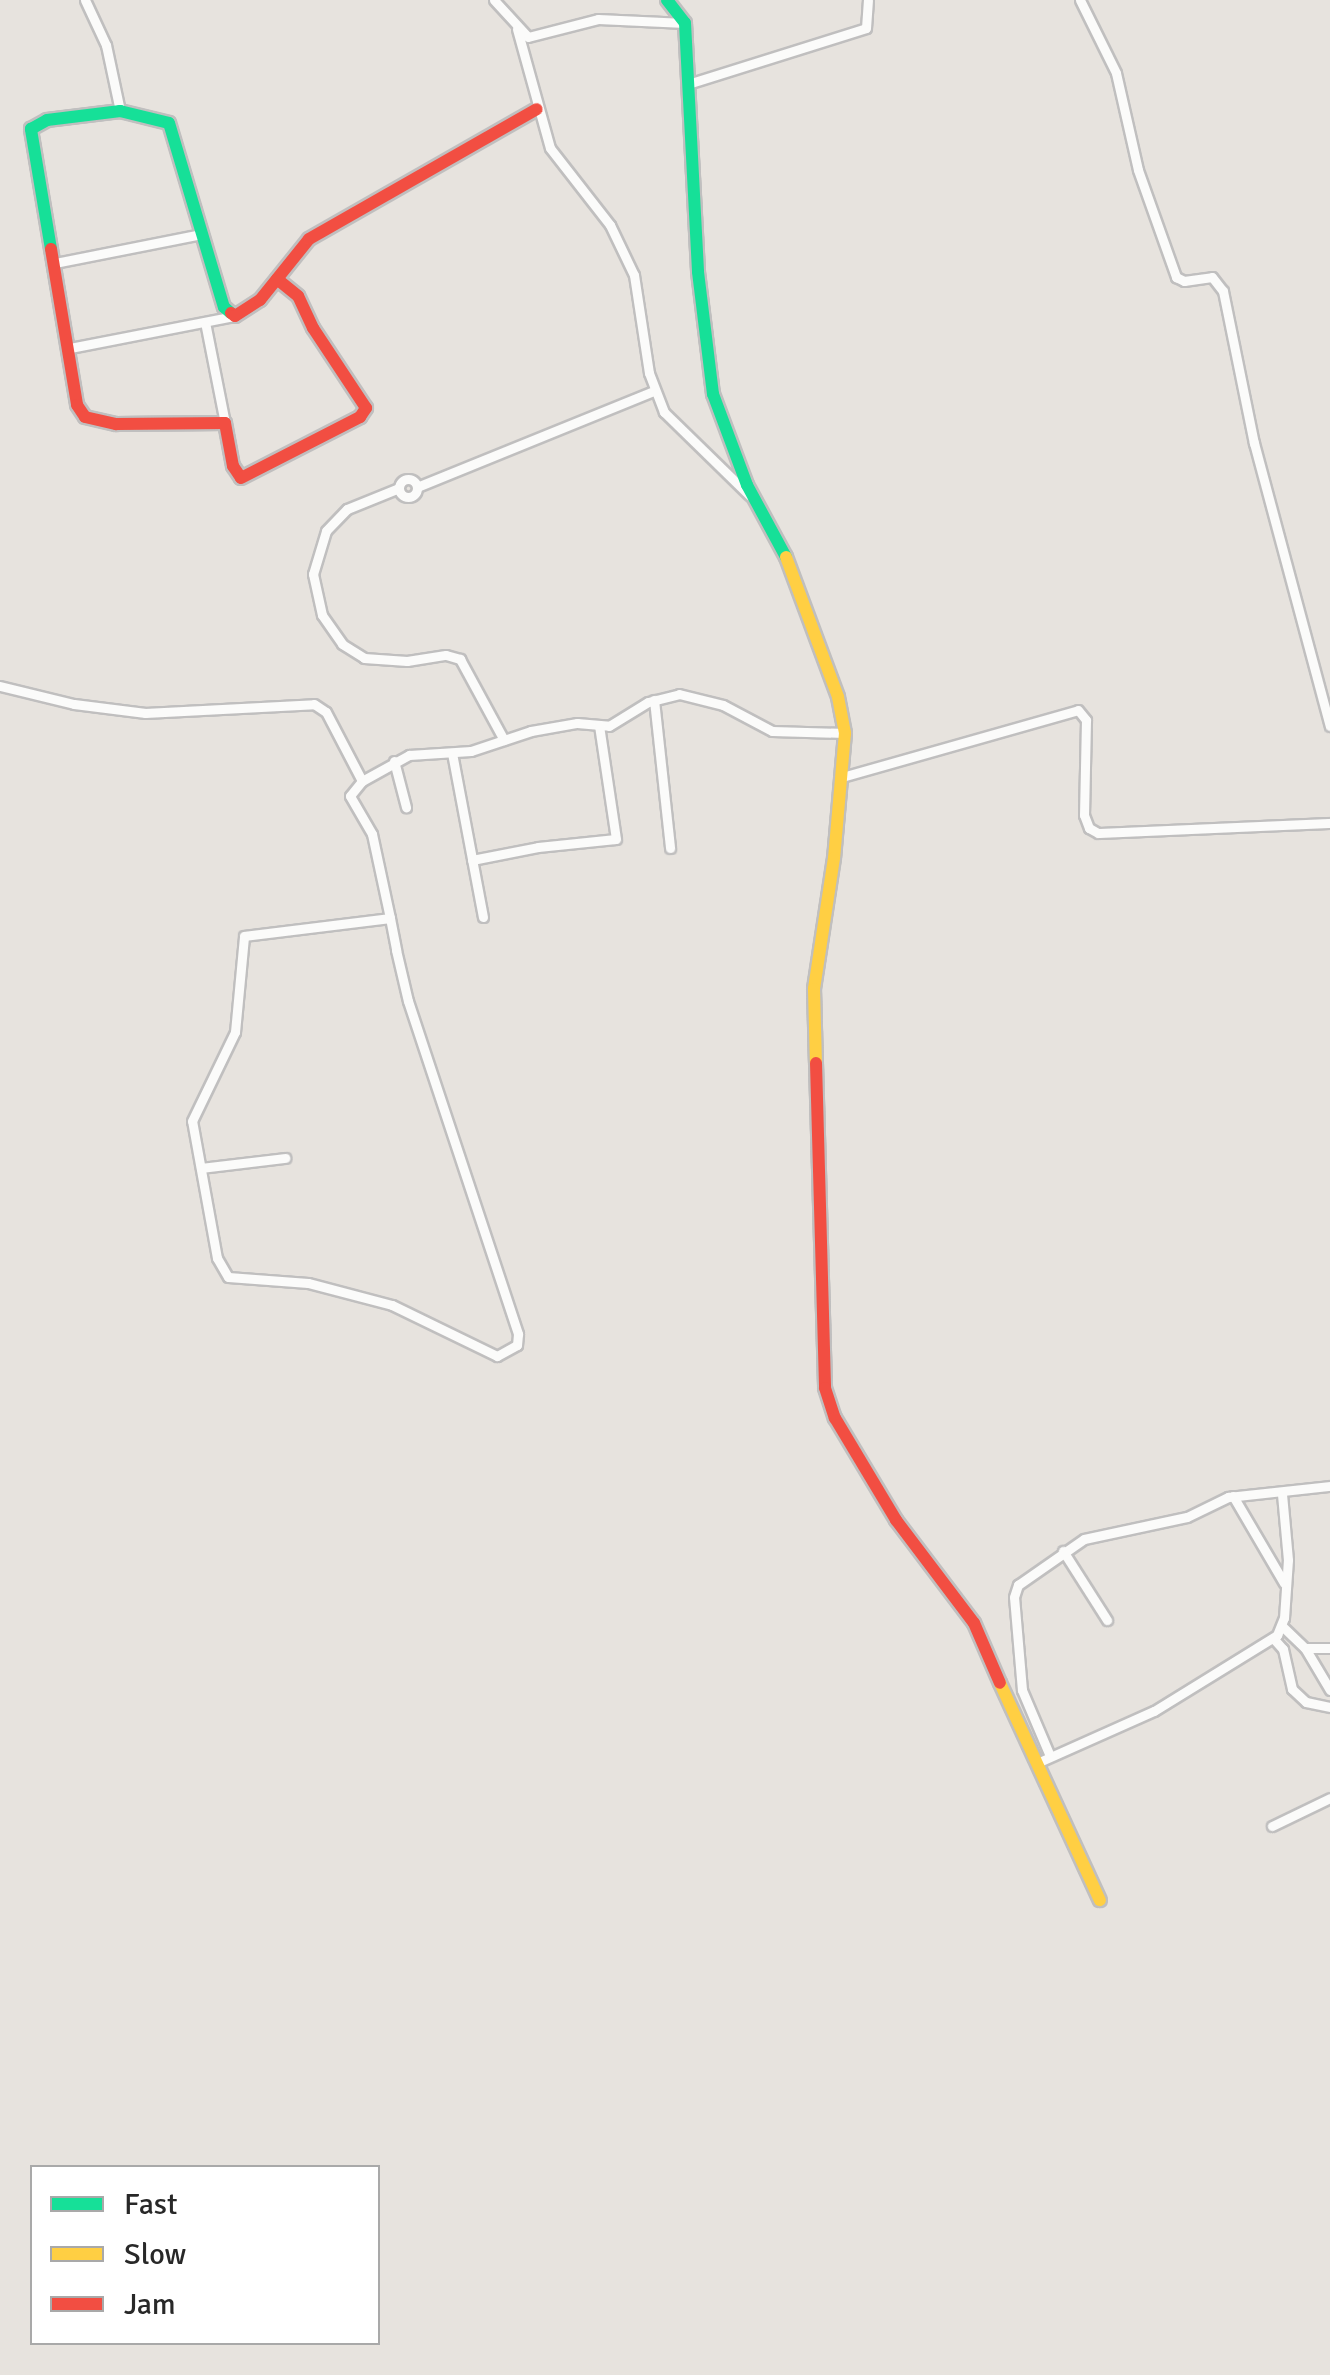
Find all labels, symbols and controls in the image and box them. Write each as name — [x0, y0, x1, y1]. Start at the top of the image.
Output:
legend — [30, 2165, 380, 2345]
text: Fast — [124, 2186, 177, 2223]
text: Slow — [124, 2236, 186, 2273]
text: Jam — [124, 2286, 176, 2323]

